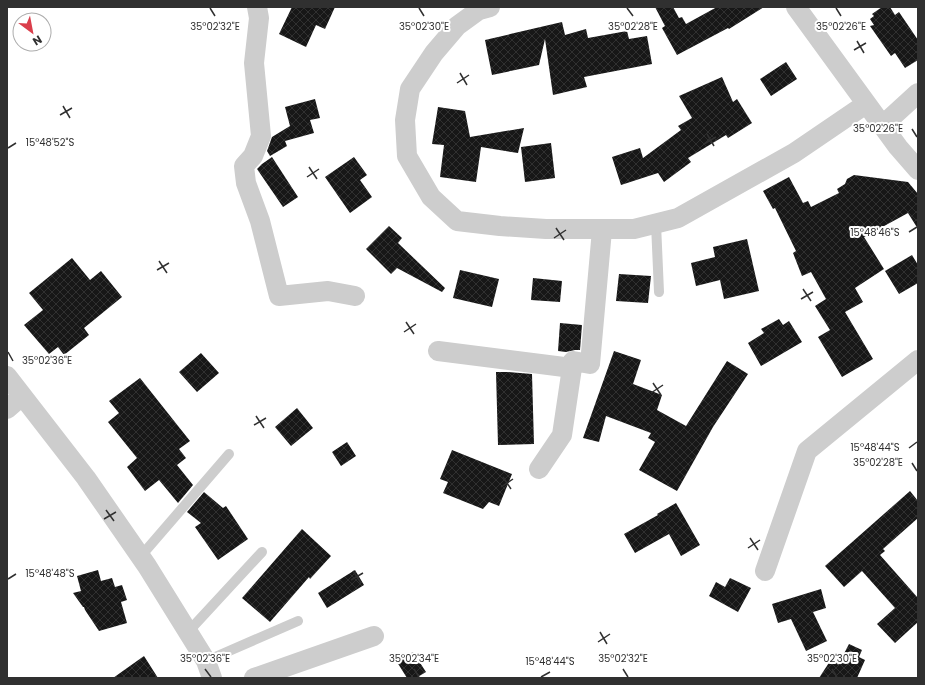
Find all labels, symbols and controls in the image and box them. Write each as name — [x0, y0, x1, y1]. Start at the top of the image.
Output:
north arrow — [12, 12, 52, 52]
text: 35°02'32"E — [190, 19, 240, 34]
text: 35°02'30"E — [399, 19, 449, 34]
text: 35°02'28"E — [608, 19, 658, 34]
text: 35°02'26"E — [816, 19, 866, 34]
text: N — [30, 32, 45, 49]
text: 35°02'26"E — [853, 121, 903, 136]
text: 15°48'52"S — [26, 135, 74, 150]
text: 15°48'46"S — [850, 225, 900, 240]
text: 35°02'36"E — [22, 353, 72, 368]
text: 15°48'44"S — [850, 440, 900, 455]
text: 35°02'28"E — [853, 455, 903, 470]
text: 15°48'48"S — [25, 566, 75, 581]
text: 35°02'36"E — [180, 651, 230, 666]
text: 35°02'34"E — [389, 651, 439, 666]
text: 35°02'32"E — [598, 651, 648, 666]
text: 35°02'30"E — [807, 651, 857, 666]
text: 15°48'44"S — [525, 654, 575, 669]

